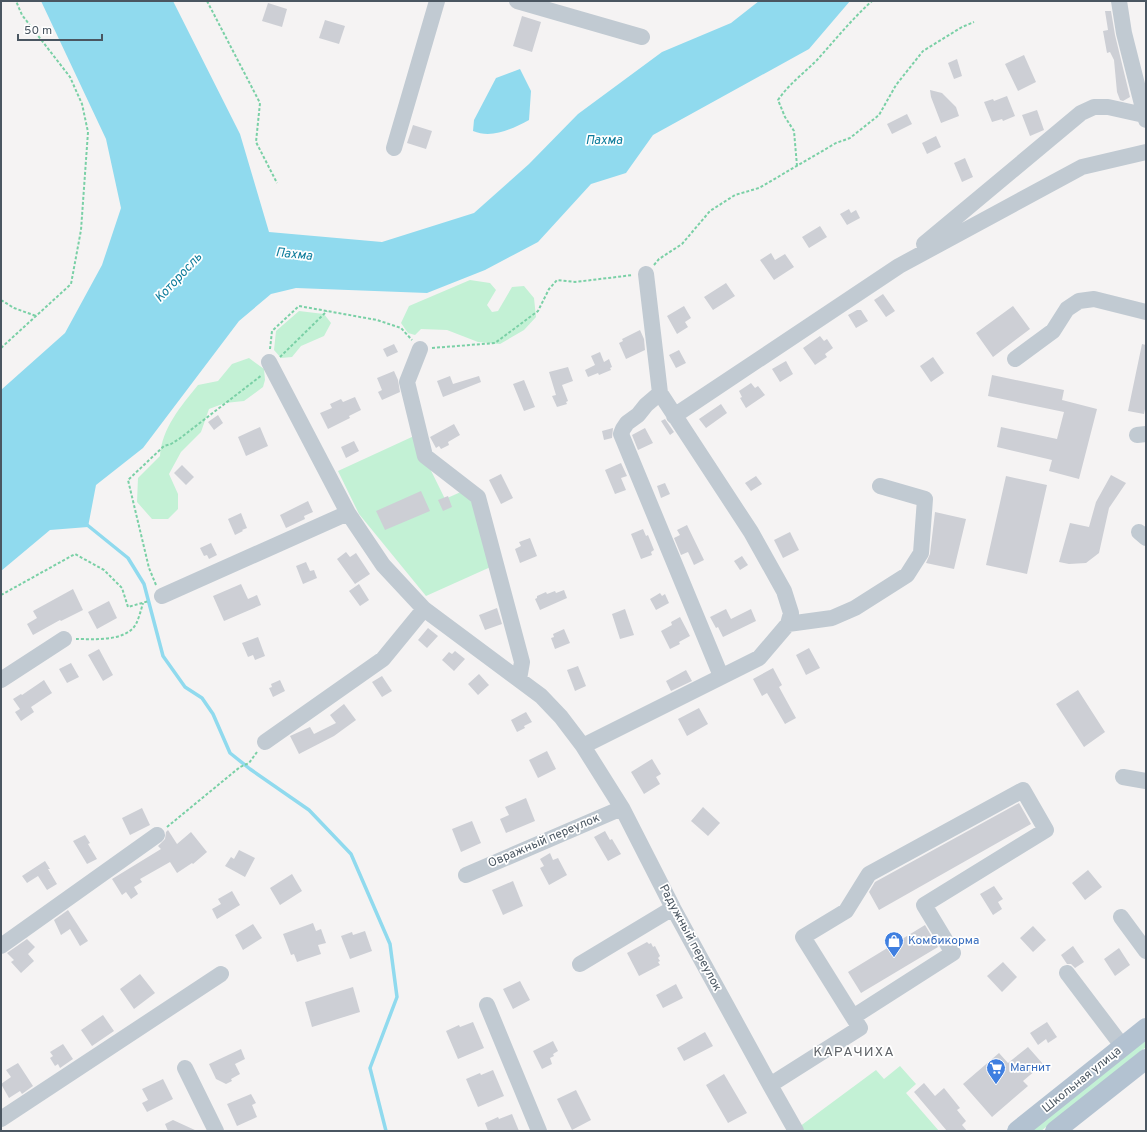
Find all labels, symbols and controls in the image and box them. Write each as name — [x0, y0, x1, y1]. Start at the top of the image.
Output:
scale bar — [18, 16, 102, 42]
text: 50 m — [24, 23, 52, 39]
water label: Пахма — [586, 133, 623, 149]
water label: Пахма — [275, 245, 313, 265]
water label: Которосль — [152, 250, 206, 306]
street label: Овражный переулок — [486, 810, 602, 872]
street label: Радужный переулок — [655, 882, 725, 994]
shop icon: Комбикорма — [883, 930, 905, 958]
place label: Комбикорма — [908, 933, 979, 949]
street label: Школьная улица — [1039, 1043, 1125, 1117]
district label: КАРАЧИХА — [813, 1044, 895, 1061]
supermarket icon: Магнит — [985, 1057, 1007, 1085]
place label: Магнит — [1010, 1060, 1051, 1076]

